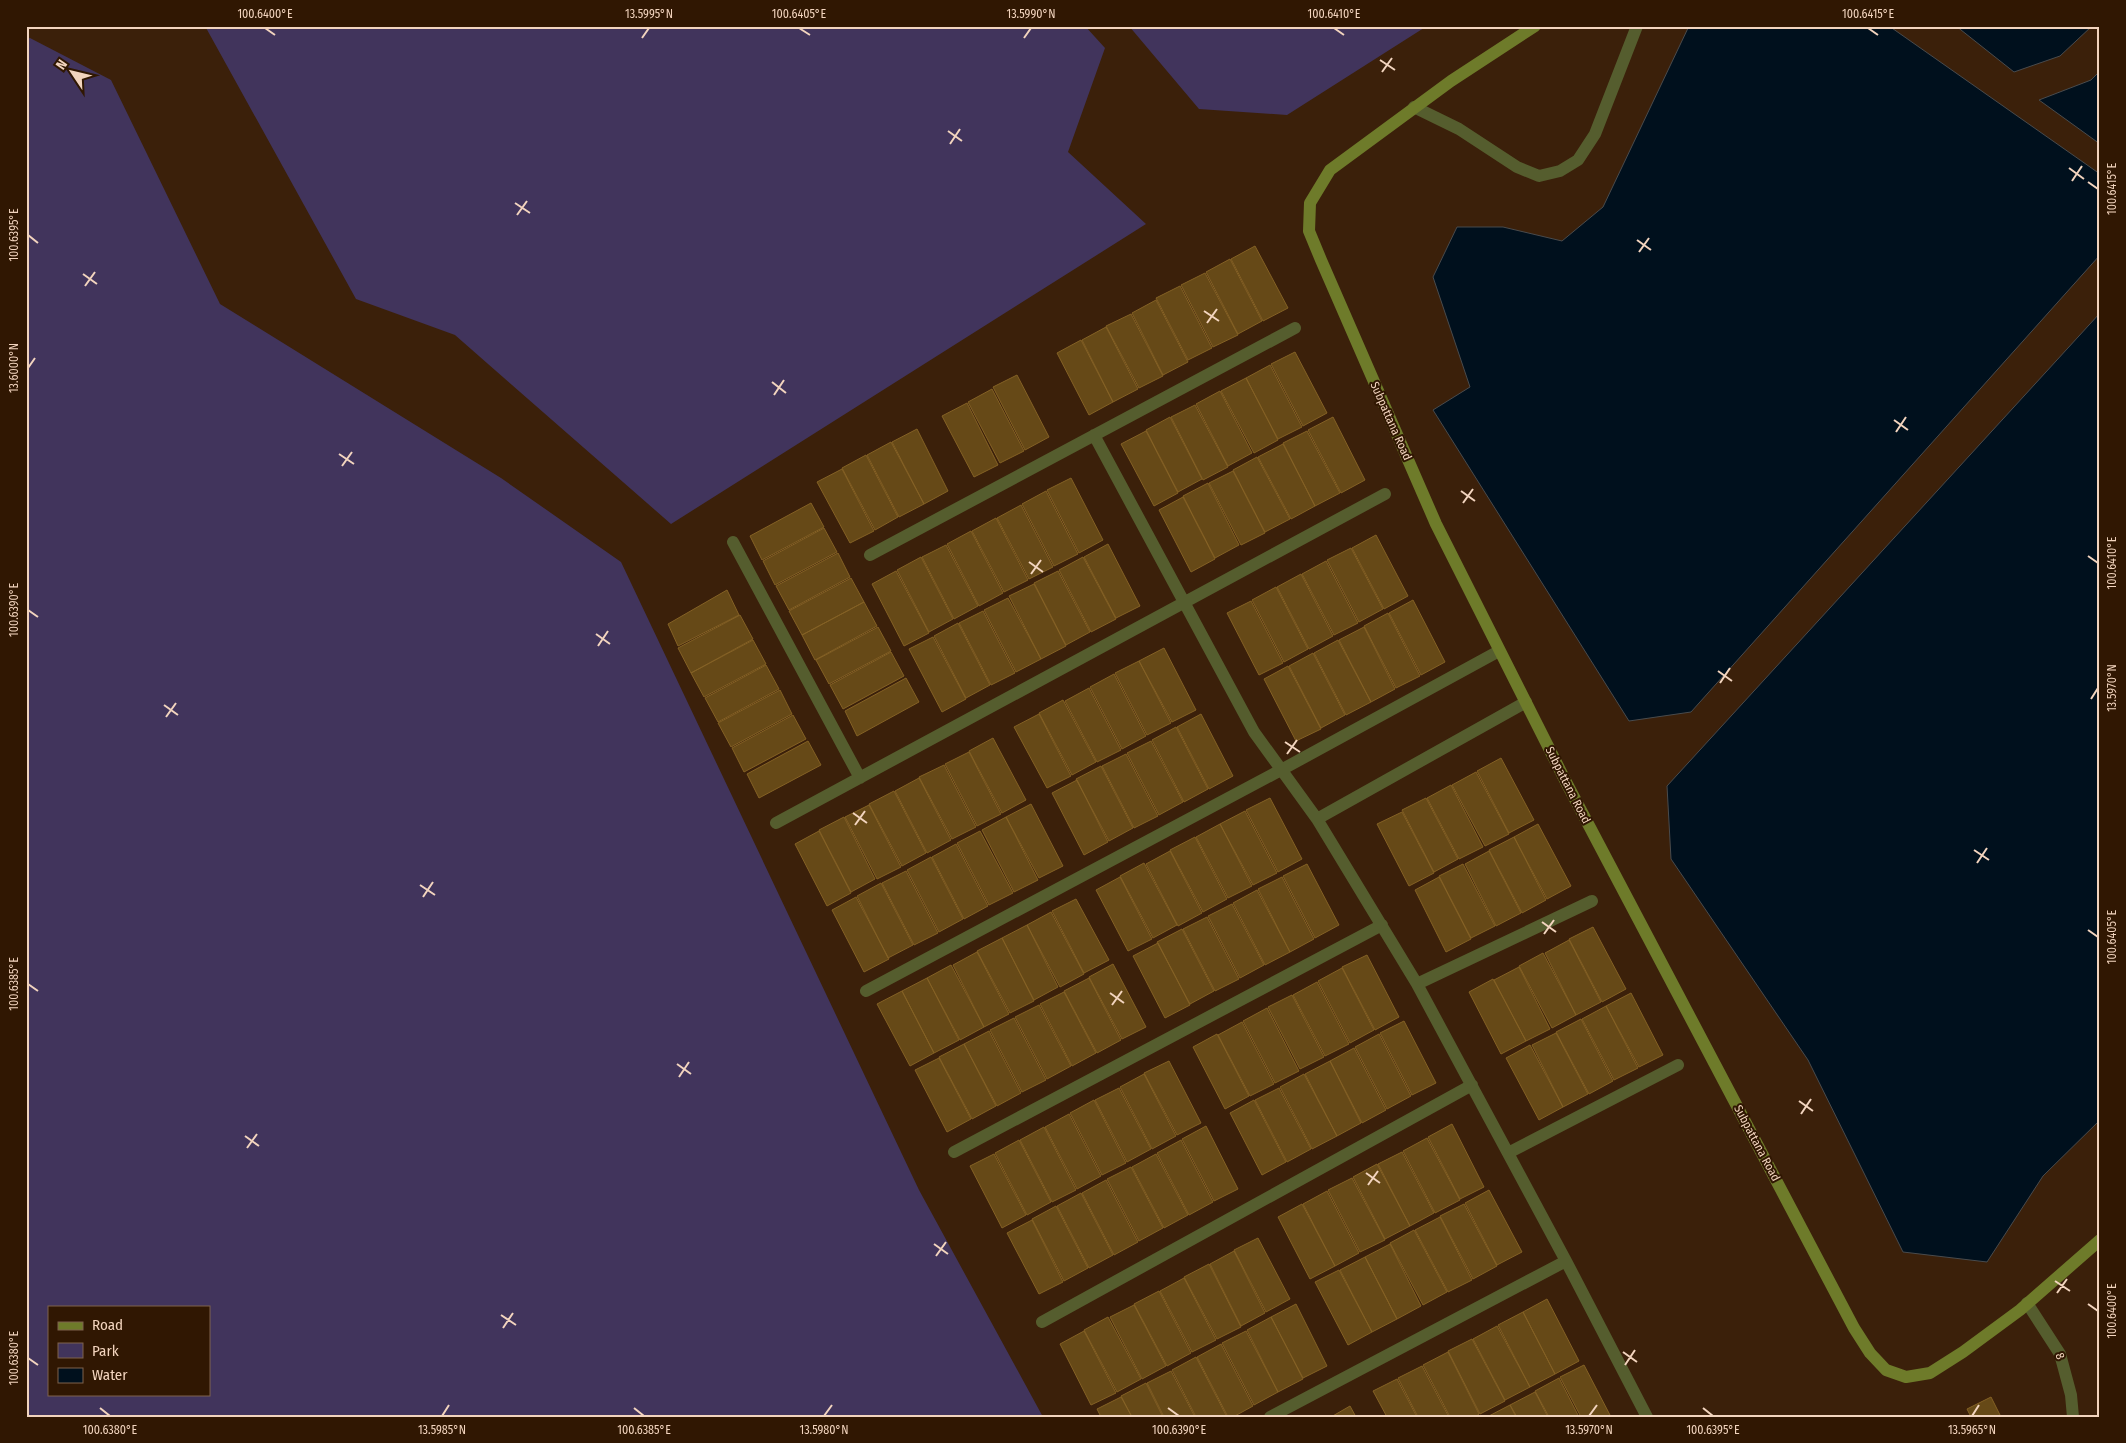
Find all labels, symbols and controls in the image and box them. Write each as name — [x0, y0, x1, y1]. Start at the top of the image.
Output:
text: 100.6400°E — [237, 7, 293, 21]
text: 13.5995°N — [625, 7, 673, 21]
text: 100.6405°E — [772, 7, 827, 21]
text: 13.5990°N — [1007, 7, 1055, 21]
text: 100.6410°E — [1308, 7, 1361, 21]
text: 100.6415°E — [1842, 7, 1894, 21]
north arrow — [48, 48, 98, 98]
text: N — [52, 57, 71, 73]
text: 100.6415°E — [2105, 163, 2119, 215]
text: 100.6395°E — [7, 208, 21, 262]
text: 13.6000°N — [7, 343, 21, 393]
street label: Subpattana Road — [1367, 380, 1415, 462]
text: 100.6410°E — [2105, 536, 2119, 589]
text: 100.6390°E — [7, 583, 21, 637]
text: 13.5970°N — [2105, 664, 2119, 712]
street label: Subpattana Road — [1543, 744, 1593, 826]
text: 100.6405°E — [2105, 909, 2119, 964]
text: 100.6385°E — [7, 957, 21, 1011]
street label: Subpattana Road — [1731, 1102, 1783, 1184]
text: 100.6400°E — [2105, 1283, 2119, 1339]
legend — [48, 1306, 210, 1396]
text: Road — [92, 1316, 123, 1334]
text: 100.6380°E — [7, 1330, 21, 1385]
text: Park — [92, 1342, 119, 1360]
street label: 8 — [2052, 1351, 2068, 1361]
text: Water — [92, 1366, 128, 1384]
text: 100.6380°E — [83, 1423, 138, 1437]
text: 13.5985°N — [418, 1423, 466, 1437]
text: 100.6385°E — [617, 1423, 671, 1437]
text: 13.5980°N — [799, 1423, 849, 1437]
text: 100.6390°E — [1152, 1423, 1206, 1437]
text: 13.5970°N — [1565, 1423, 1613, 1437]
text: 100.6395°E — [1686, 1423, 1740, 1437]
text: 13.5965°N — [1948, 1423, 1996, 1437]

